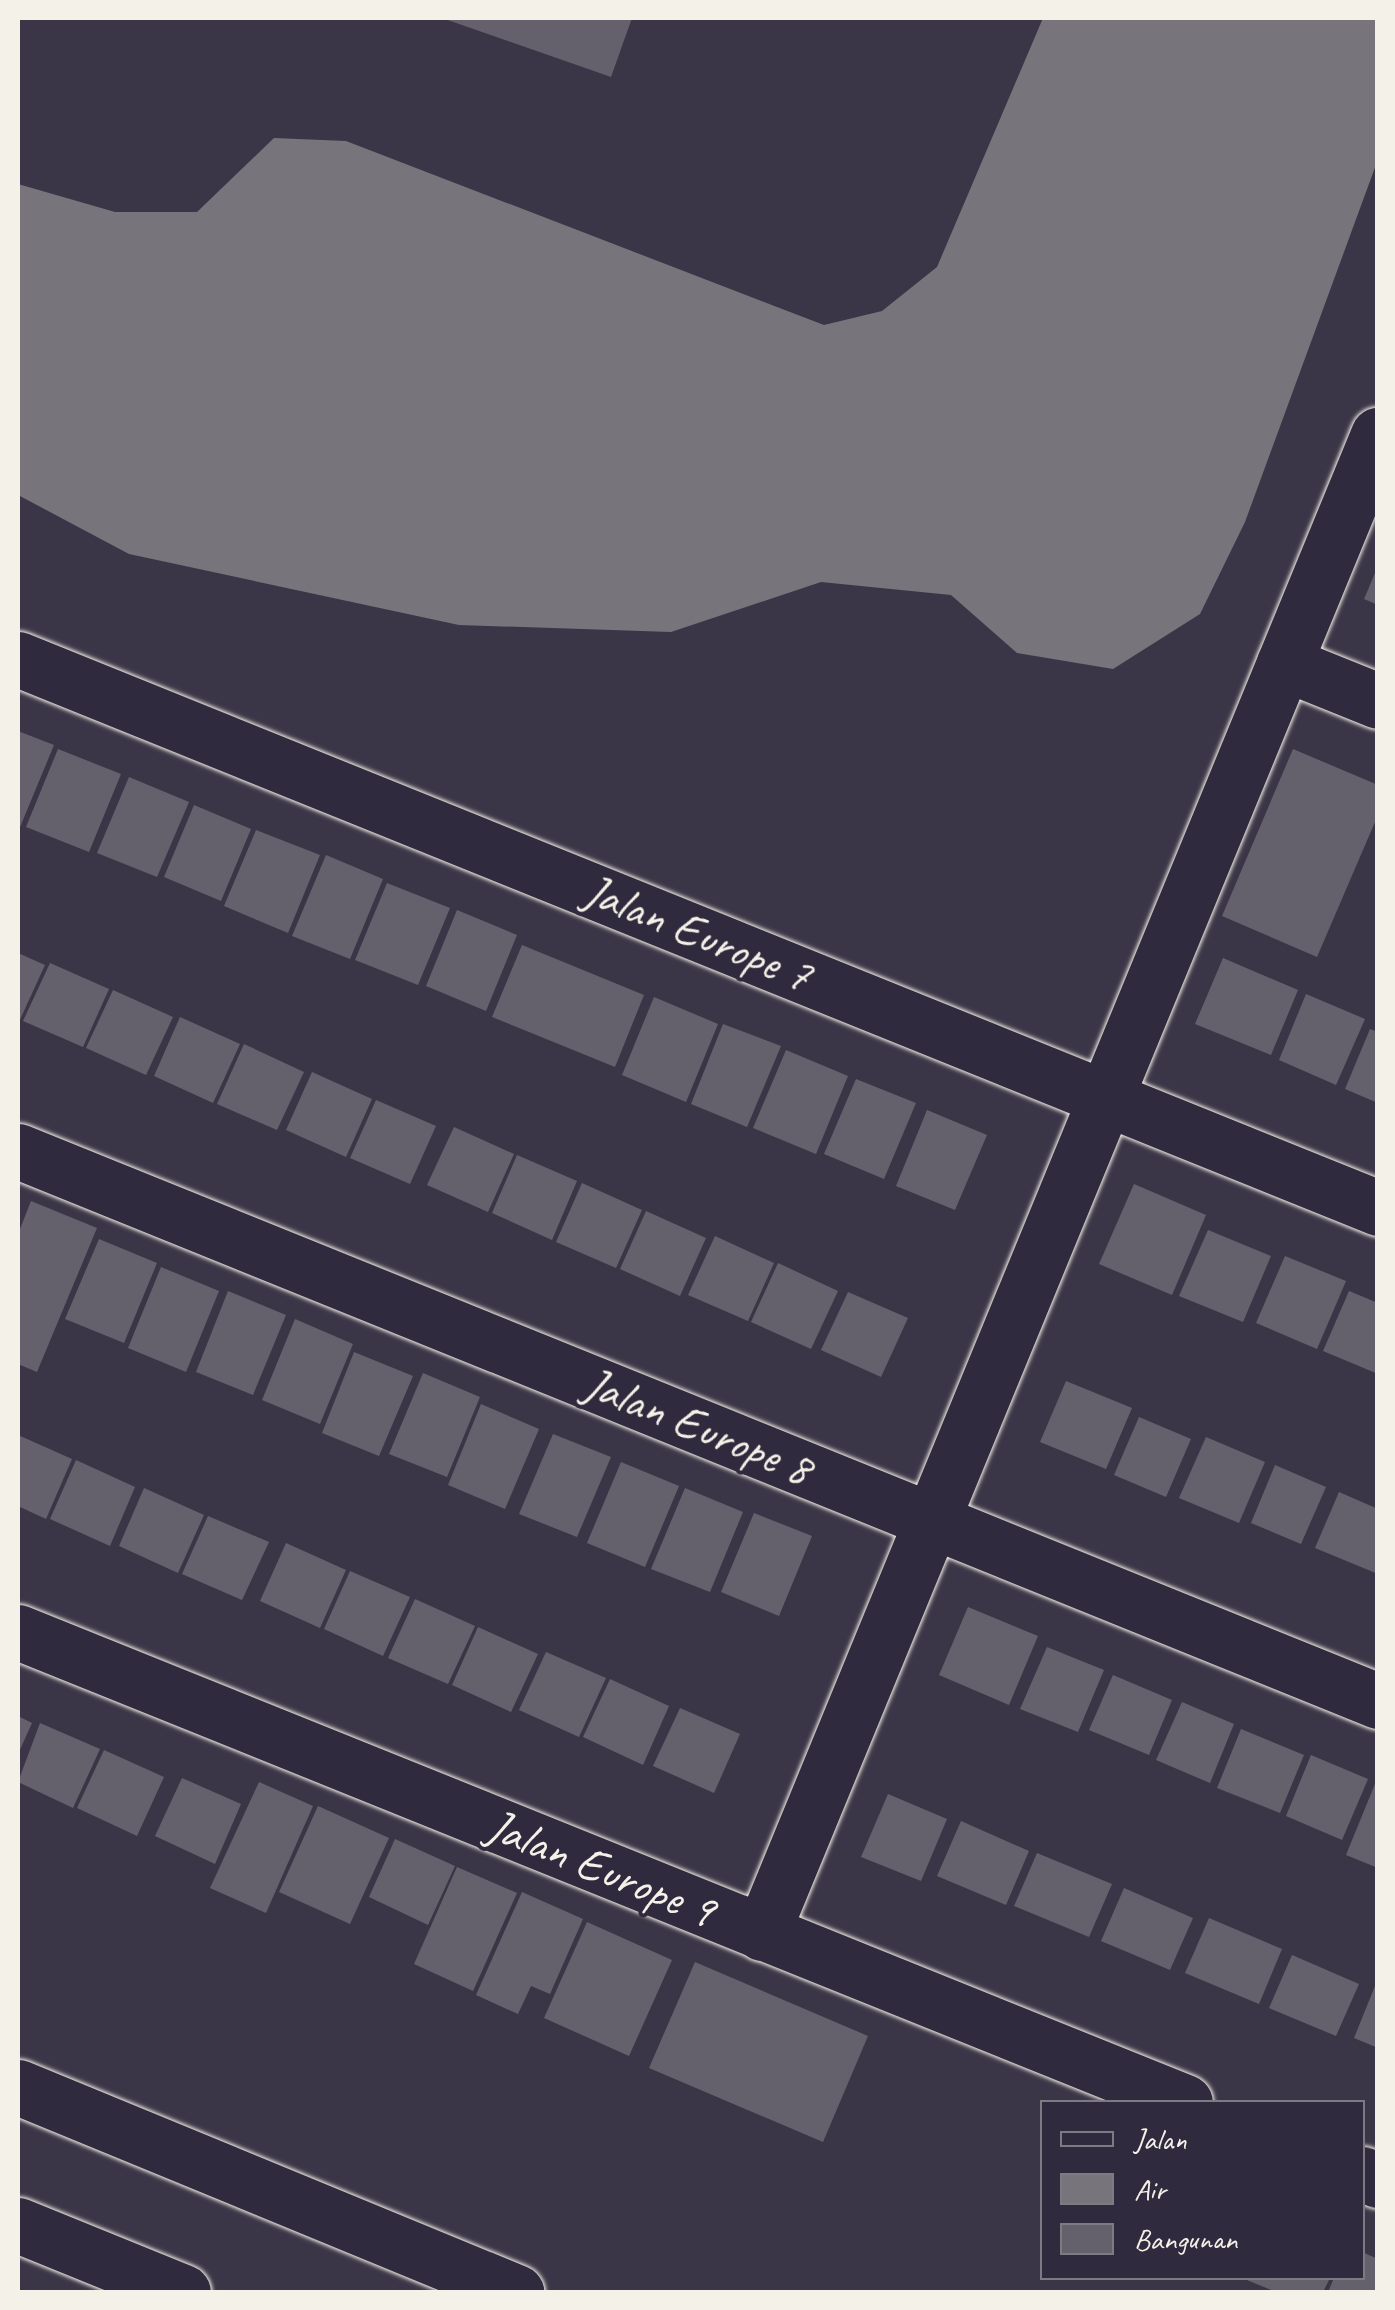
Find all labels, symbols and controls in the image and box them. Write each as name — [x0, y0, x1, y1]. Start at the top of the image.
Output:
street label: Jalan Europe 7 — [576, 861, 820, 1005]
street label: Jalan Europe 8 — [576, 1354, 820, 1498]
street label: Jalan Europe 9 — [479, 1796, 723, 1940]
legend — [1040, 2100, 1365, 2280]
text: Jalan — [1134, 2120, 1187, 2158]
text: Air — [1134, 2170, 1165, 2208]
text: Bangunan — [1134, 2220, 1237, 2258]

